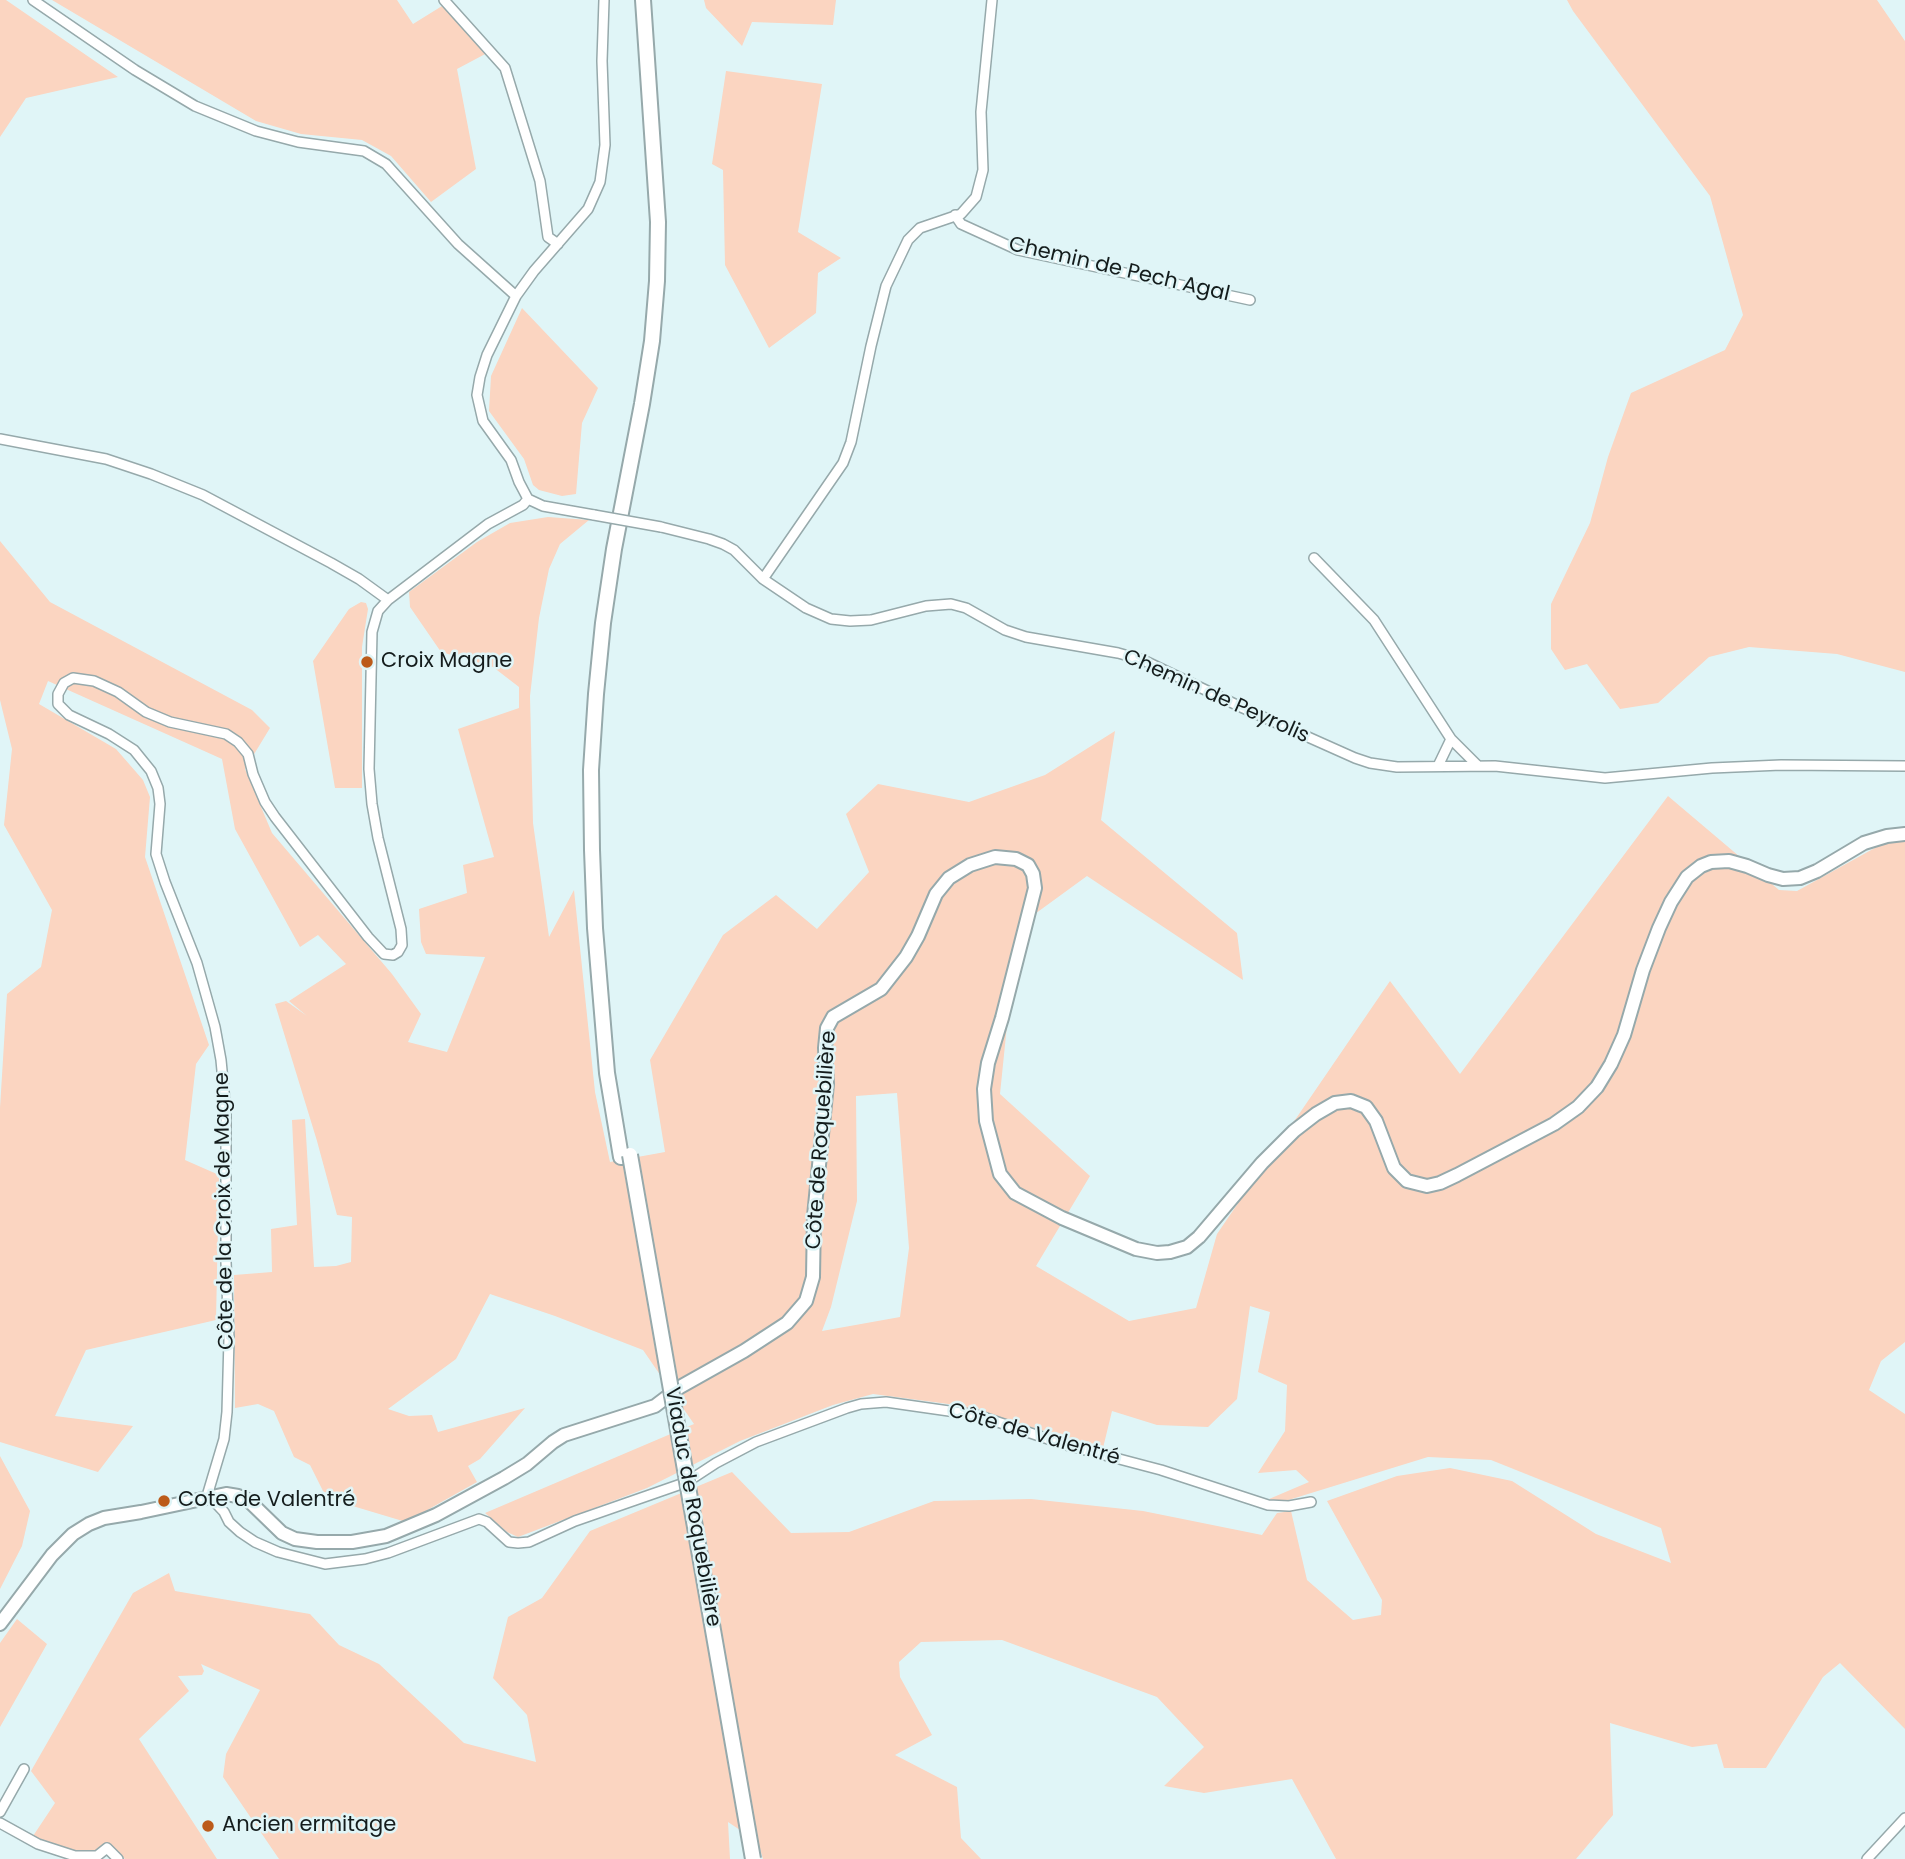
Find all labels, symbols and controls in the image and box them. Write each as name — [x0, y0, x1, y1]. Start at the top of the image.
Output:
street label: Chemin de Pech Agal — [1006, 232, 1232, 308]
street label: Chemin de Peyrolis — [1119, 645, 1313, 749]
place label: Croix Magne — [381, 649, 512, 675]
marker: Croix Magne — [359, 654, 375, 670]
street label: Côte de Roquebilière — [802, 1030, 842, 1250]
street label: Côte de la Croix de Magne — [210, 1072, 240, 1350]
street label: Viaduc de Roquebilière — [659, 1385, 725, 1629]
street label: Côte de Valentré — [945, 1398, 1123, 1472]
place label: Cote de Valentré — [178, 1488, 355, 1514]
marker: Cote de Valentré — [156, 1493, 172, 1509]
place label: Ancien ermitage — [222, 1813, 396, 1839]
marker: Ancien ermitage — [200, 1818, 216, 1834]

